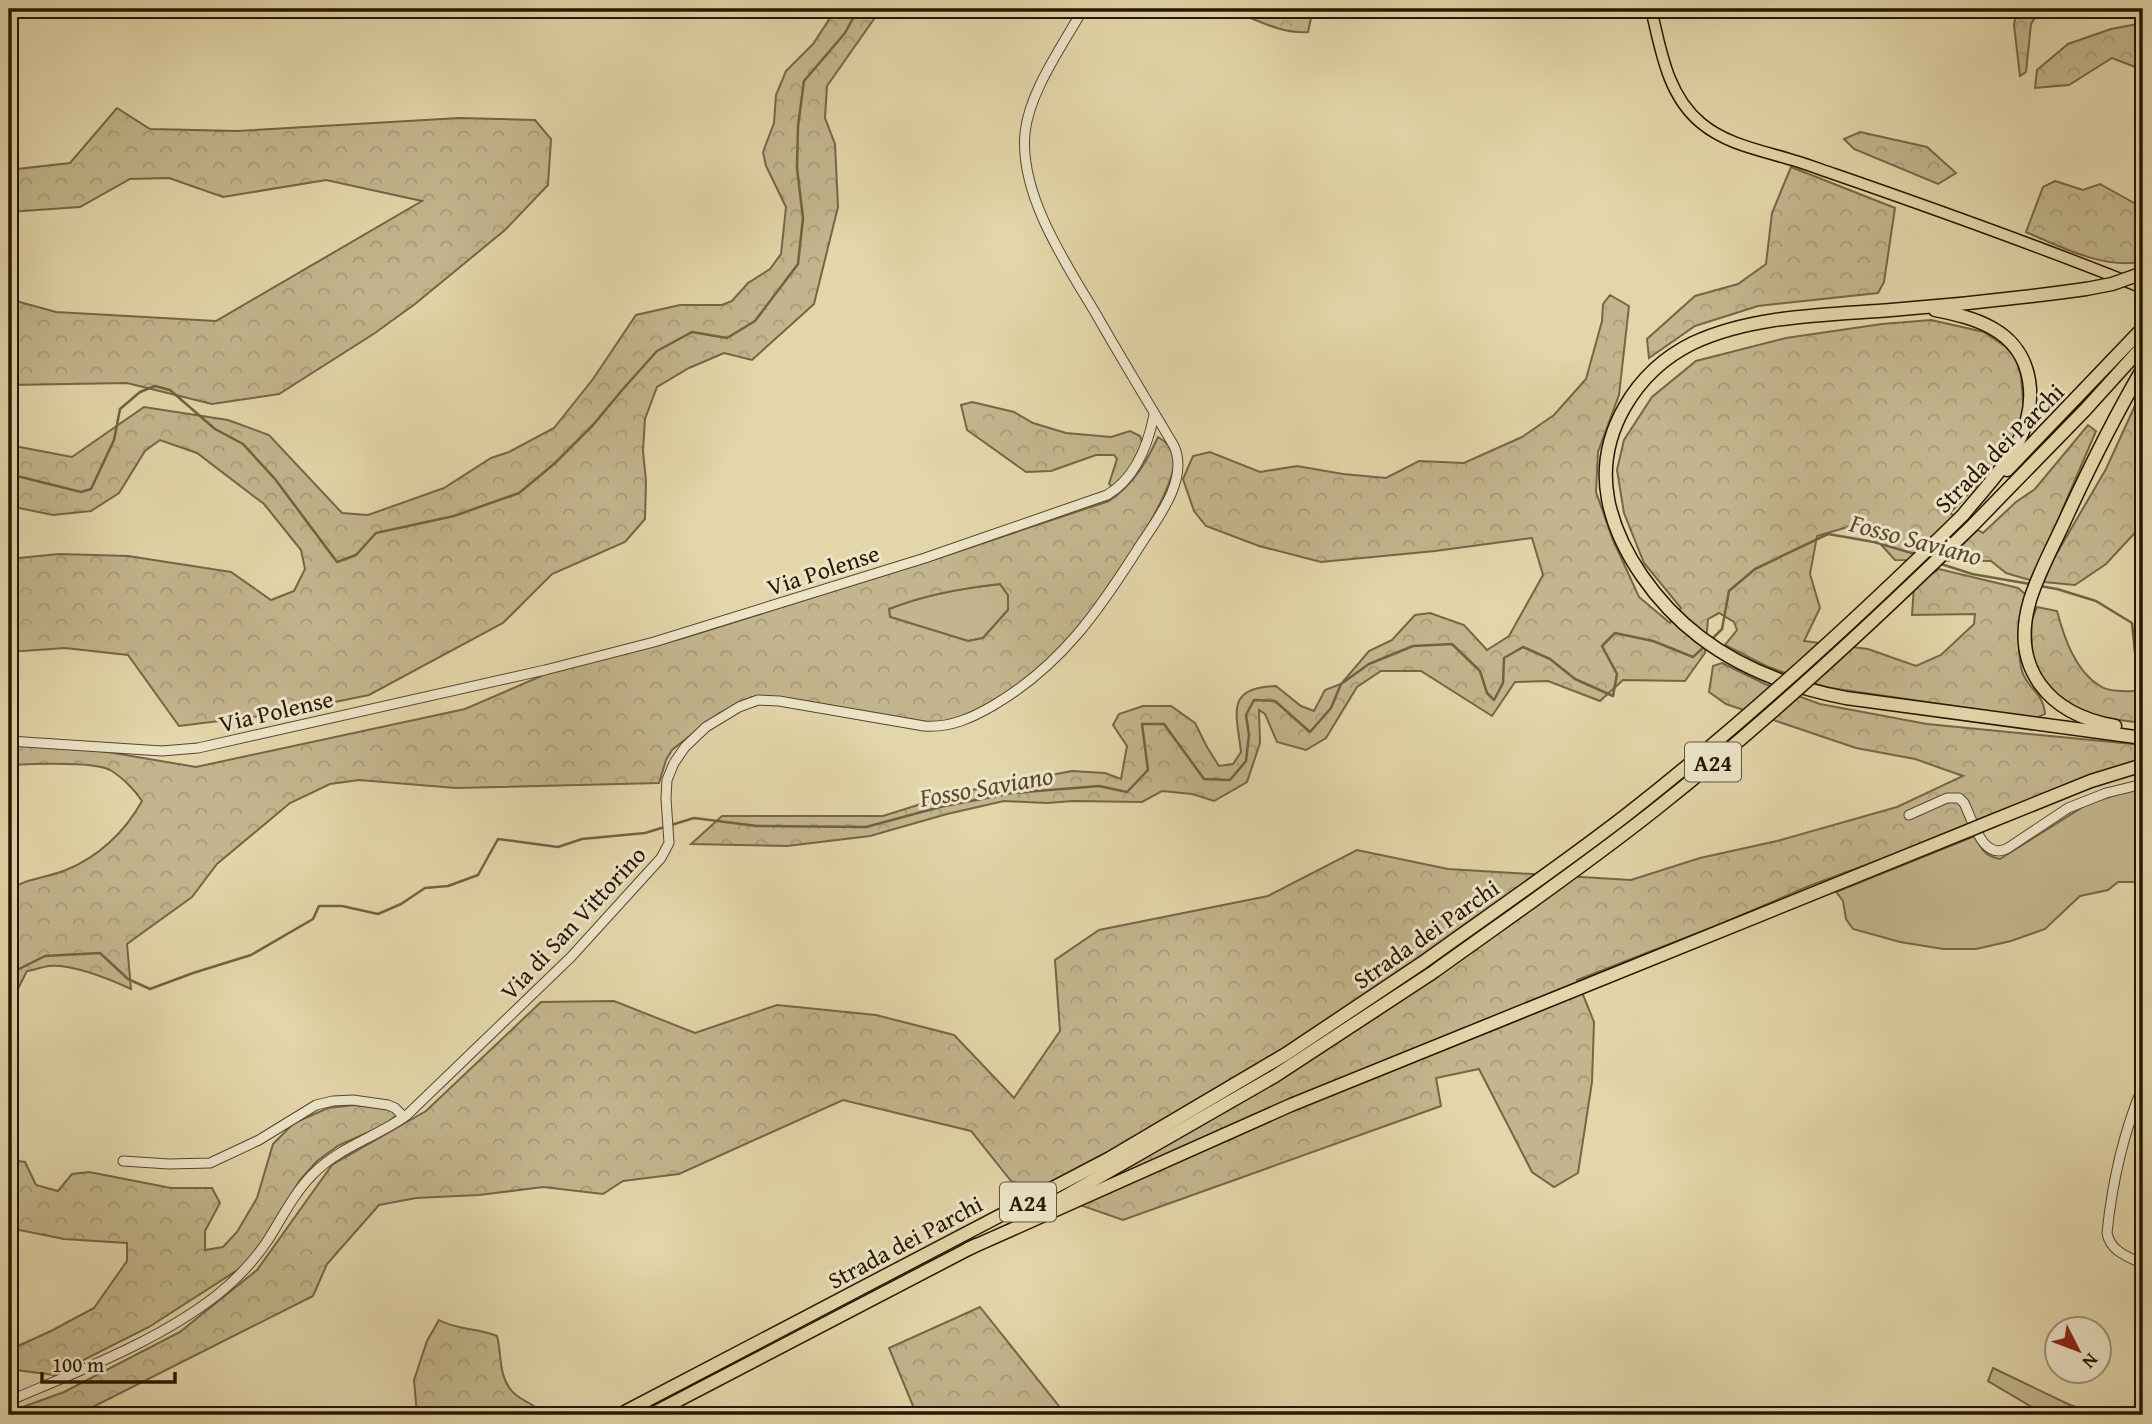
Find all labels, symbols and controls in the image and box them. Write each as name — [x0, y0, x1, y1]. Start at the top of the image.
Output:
street label: Strada dei Parchi — [1926, 375, 2072, 521]
water label: Fosso Saviano — [1845, 502, 1986, 575]
street label: Via Polense — [762, 535, 884, 605]
street label: Via Polense — [215, 681, 337, 741]
road number: A24 — [1685, 742, 1741, 782]
water label: Fosso Saviano — [915, 755, 1056, 817]
street label: Via di San Vittorino — [492, 838, 654, 1008]
street label: Strada dei Parchi — [1346, 870, 1506, 997]
road number: A24 — [1000, 1182, 1056, 1222]
street label: Strada dei Parchi — [821, 1186, 989, 1298]
north arrow — [2044, 1316, 2114, 1386]
scale bar — [42, 1340, 175, 1384]
text: N — [2076, 1347, 2105, 1376]
text: 100 m — [52, 1349, 104, 1380]

